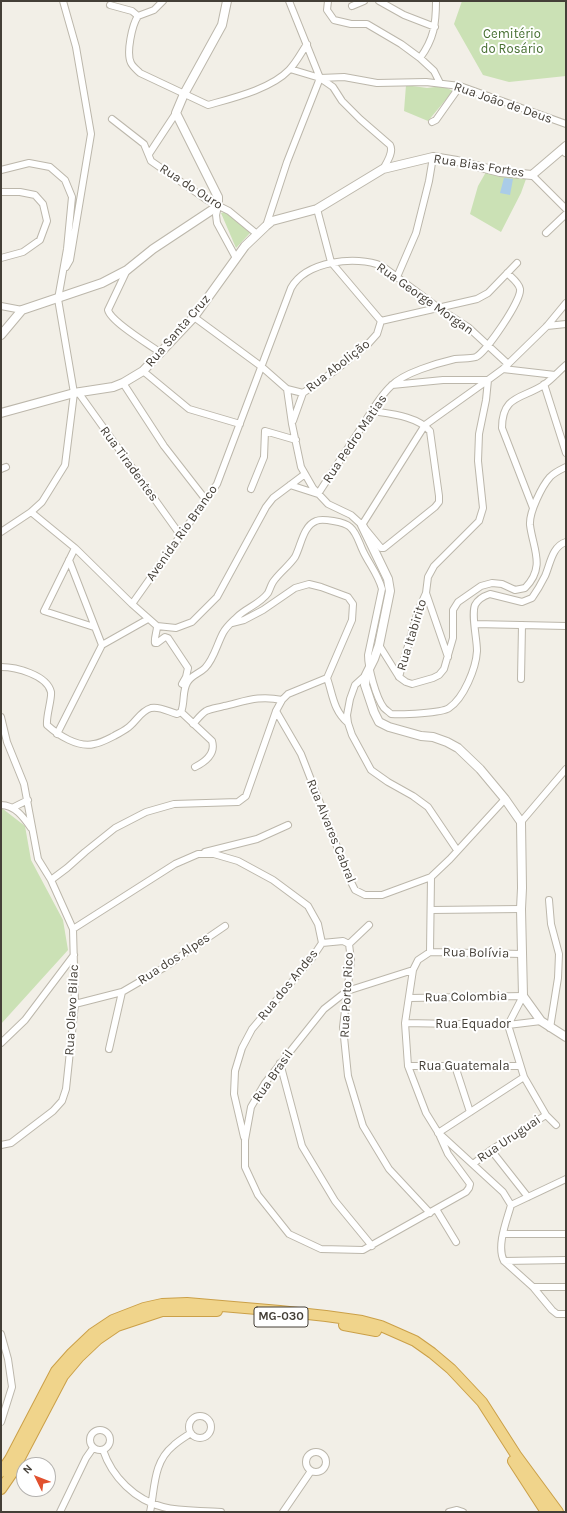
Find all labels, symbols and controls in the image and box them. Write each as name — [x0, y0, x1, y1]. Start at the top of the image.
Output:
park label: Cemitério do Rosário — [481, 26, 543, 57]
street label: Rua João de Deus — [452, 79, 554, 127]
street label: Rua Bias Fortes — [432, 151, 526, 181]
street label: Rua do Ouro — [157, 161, 225, 213]
street label: Rua George Morgan — [374, 260, 476, 338]
street label: Rua Santa Cruz — [142, 292, 214, 370]
street label: Rua Abolição — [303, 336, 373, 396]
street label: Rua Pedro Matias — [320, 392, 390, 486]
street label: Rua Tiradentes — [97, 423, 161, 505]
street label: Avenida Rio Branco — [143, 482, 221, 584]
street label: Rua Itabirito — [394, 597, 430, 673]
street label: Rua Alvares Cabral — [303, 777, 359, 885]
street label: Rua dos Alpes — [135, 930, 213, 988]
street label: Rua Bolívia — [443, 945, 509, 961]
street label: Rua dos Andes — [254, 946, 322, 1024]
street label: Rua Porto Rico — [337, 952, 357, 1038]
street label: Rua Olavo Bilac — [62, 964, 82, 1056]
street label: Rua Colombia — [424, 988, 508, 1006]
street label: Rua Equador — [435, 1016, 511, 1032]
street label: Rua Brasil — [249, 1047, 297, 1105]
street label: Rua Guatemala — [418, 1058, 510, 1074]
street label: Rua Uruguai — [474, 1112, 544, 1166]
road number: MG-030 — [254, 1307, 308, 1327]
north arrow — [16, 1457, 56, 1497]
text: N — [20, 1462, 35, 1476]

